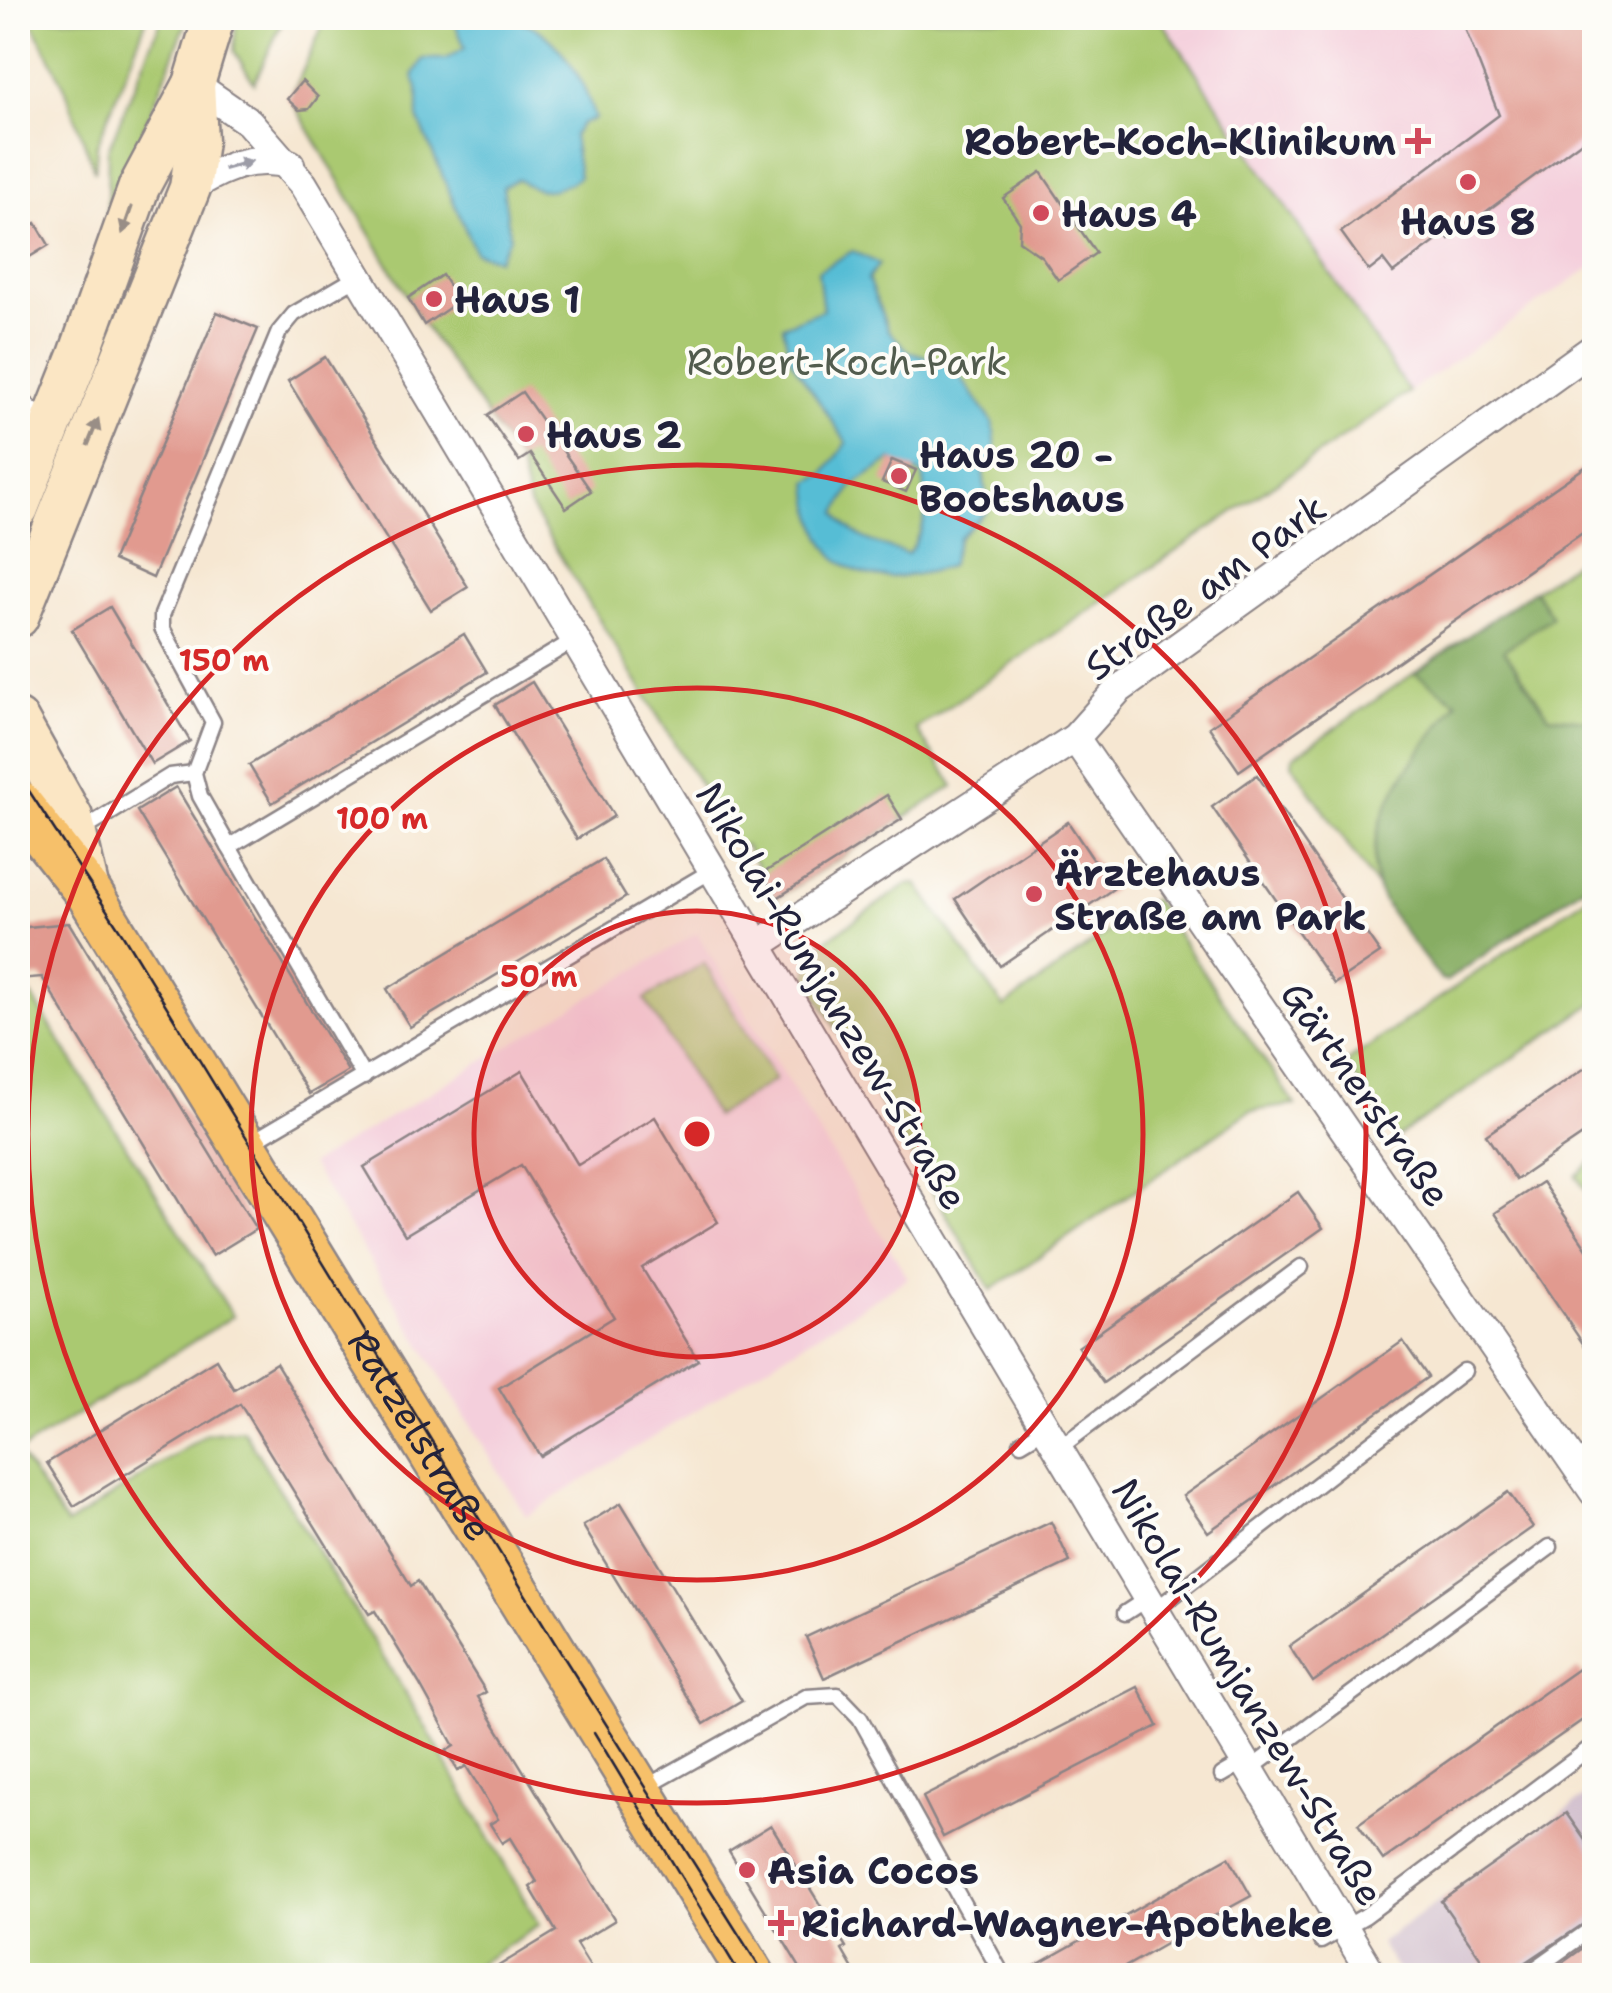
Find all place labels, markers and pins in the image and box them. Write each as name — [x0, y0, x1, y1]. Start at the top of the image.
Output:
place label: Robert-Koch-Klinikum — [964, 116, 1396, 167]
marker: Robert-Koch-Klinikum — [1405, 128, 1431, 154]
marker: Haus 8 — [1457, 171, 1479, 193]
place label: Haus 4 — [1061, 188, 1197, 239]
place label: Haus 8 — [1400, 196, 1536, 247]
marker: Haus 4 — [1030, 202, 1052, 224]
place label: Haus 1 — [454, 274, 581, 325]
marker: Haus 1 — [423, 288, 445, 310]
place label: Haus 2 — [546, 409, 682, 460]
marker: Haus 2 — [515, 423, 537, 445]
place label: Haus 20 - Bootshaus — [919, 429, 1125, 524]
marker: Haus 20 - Bootshaus — [888, 465, 910, 487]
place label: Ärztehaus Straße am Park — [1054, 847, 1367, 942]
marker: Ärztehaus Straße am Park — [1023, 883, 1045, 905]
centre of rings — [679, 1116, 715, 1152]
place label: Asia Cocos — [767, 1845, 979, 1896]
marker: Asia Cocos — [736, 1859, 758, 1881]
place label: Richard-Wagner-Apotheke — [801, 1898, 1334, 1949]
marker: Richard-Wagner-Apotheke — [770, 1912, 792, 1934]

